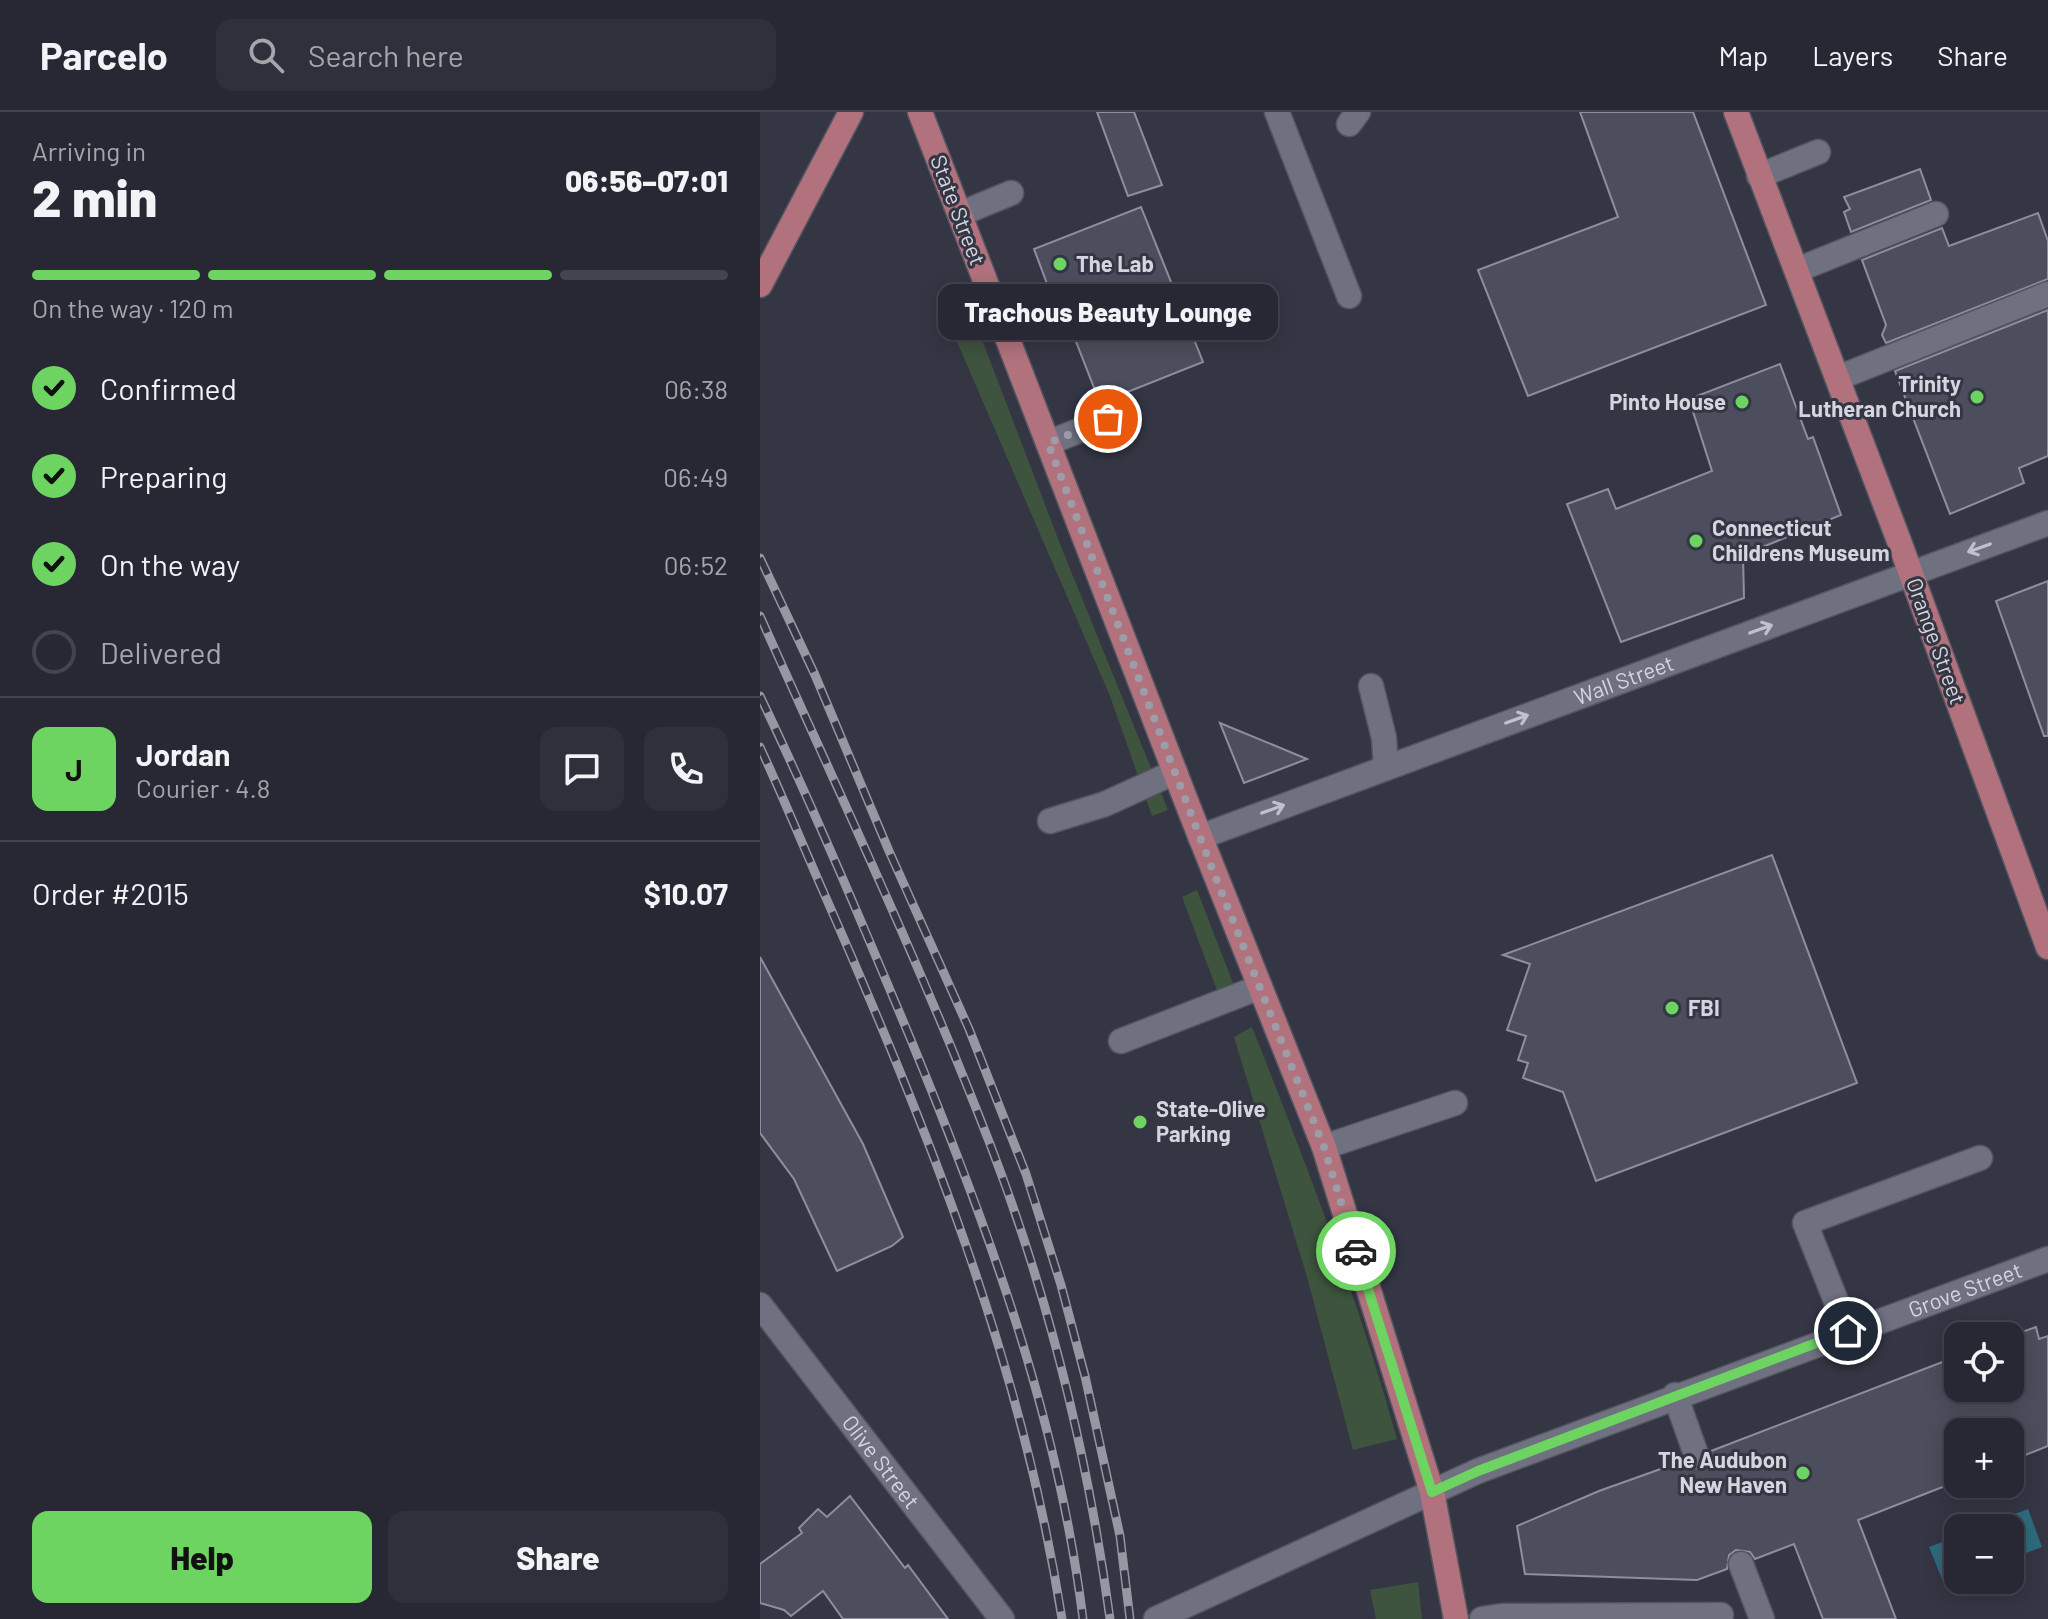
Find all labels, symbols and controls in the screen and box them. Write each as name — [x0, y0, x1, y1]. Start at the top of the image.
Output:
search box — [216, 19, 776, 91]
text: Parcelo — [40, 32, 168, 78]
icon: search — [244, 33, 288, 77]
text: Search here — [308, 37, 464, 73]
text: Map — [1718, 38, 1768, 72]
text: Layers — [1812, 38, 1893, 72]
text: Share — [1937, 38, 2008, 72]
text: Arriving in — [32, 135, 146, 166]
street label: State Street — [926, 151, 992, 268]
text: 06:56–07:01 — [565, 162, 728, 198]
text: 2 min — [32, 165, 157, 227]
place label: The Lab — [1076, 250, 1154, 276]
marker: The Lab — [1051, 255, 1069, 273]
callout: Trachous Beauty Lounge — [938, 283, 1278, 339]
text: On the way · 120 m — [32, 292, 234, 323]
text: Trachous Beauty Lounge — [964, 296, 1252, 327]
icon: check — [32, 366, 76, 410]
text: Confirmed — [100, 370, 237, 406]
place label: Trinity Lutheran Church — [1798, 370, 1961, 421]
text: 06:38 — [664, 373, 728, 404]
pin — [1074, 385, 1142, 453]
place label: Pinto House — [1609, 388, 1726, 414]
marker: Trinity Lutheran Church — [1968, 388, 1986, 406]
marker: Pinto House — [1733, 393, 1751, 411]
icon: bag — [1086, 397, 1130, 441]
icon: check — [32, 454, 76, 498]
text: Preparing — [100, 458, 227, 494]
text: 06:49 — [663, 461, 728, 492]
place label: Connecticut Childrens Museum — [1712, 514, 1890, 565]
marker: Connecticut Childrens Museum — [1687, 532, 1705, 550]
one-way arrow — [1967, 541, 1992, 556]
icon: check — [32, 542, 76, 586]
text: On the way — [100, 546, 240, 582]
text: 06:52 — [664, 549, 728, 580]
street label: Orange Street — [1902, 574, 1972, 707]
one-way arrow — [1748, 621, 1773, 635]
text: Delivered — [100, 634, 222, 670]
street label: Wall Street — [1570, 649, 1677, 709]
one-way arrow — [1504, 711, 1529, 725]
button: chat — [540, 727, 624, 811]
button: phone — [644, 727, 728, 811]
text: Jordan — [136, 736, 231, 772]
text: J — [65, 751, 83, 787]
text: Courier · 4.8 — [136, 772, 270, 803]
one-way arrow — [1260, 801, 1285, 815]
text: Order #2015 — [32, 875, 189, 911]
text: $10.07 — [644, 875, 728, 911]
place label: FBI — [1688, 994, 1720, 1020]
marker: FBI — [1663, 999, 1681, 1017]
place label: State-Olive Parking — [1156, 1095, 1265, 1146]
marker: State-Olive Parking — [1131, 1113, 1149, 1131]
courier — [1316, 1211, 1396, 1291]
icon: car — [1334, 1229, 1378, 1273]
street label: Grove Street — [1904, 1256, 2025, 1322]
pin — [1814, 1297, 1882, 1365]
icon: home — [1826, 1309, 1870, 1353]
map controls — [1944, 1322, 2024, 1594]
button: locate — [1944, 1322, 2024, 1402]
street label: Olive Street — [838, 1409, 926, 1513]
button: + — [1944, 1418, 2024, 1498]
place label: The Audubon New Haven — [1658, 1446, 1787, 1497]
marker: The Audubon New Haven — [1794, 1464, 1812, 1482]
button: Help — [32, 1511, 372, 1603]
button: Share — [388, 1511, 728, 1603]
button: − — [1944, 1514, 2024, 1594]

